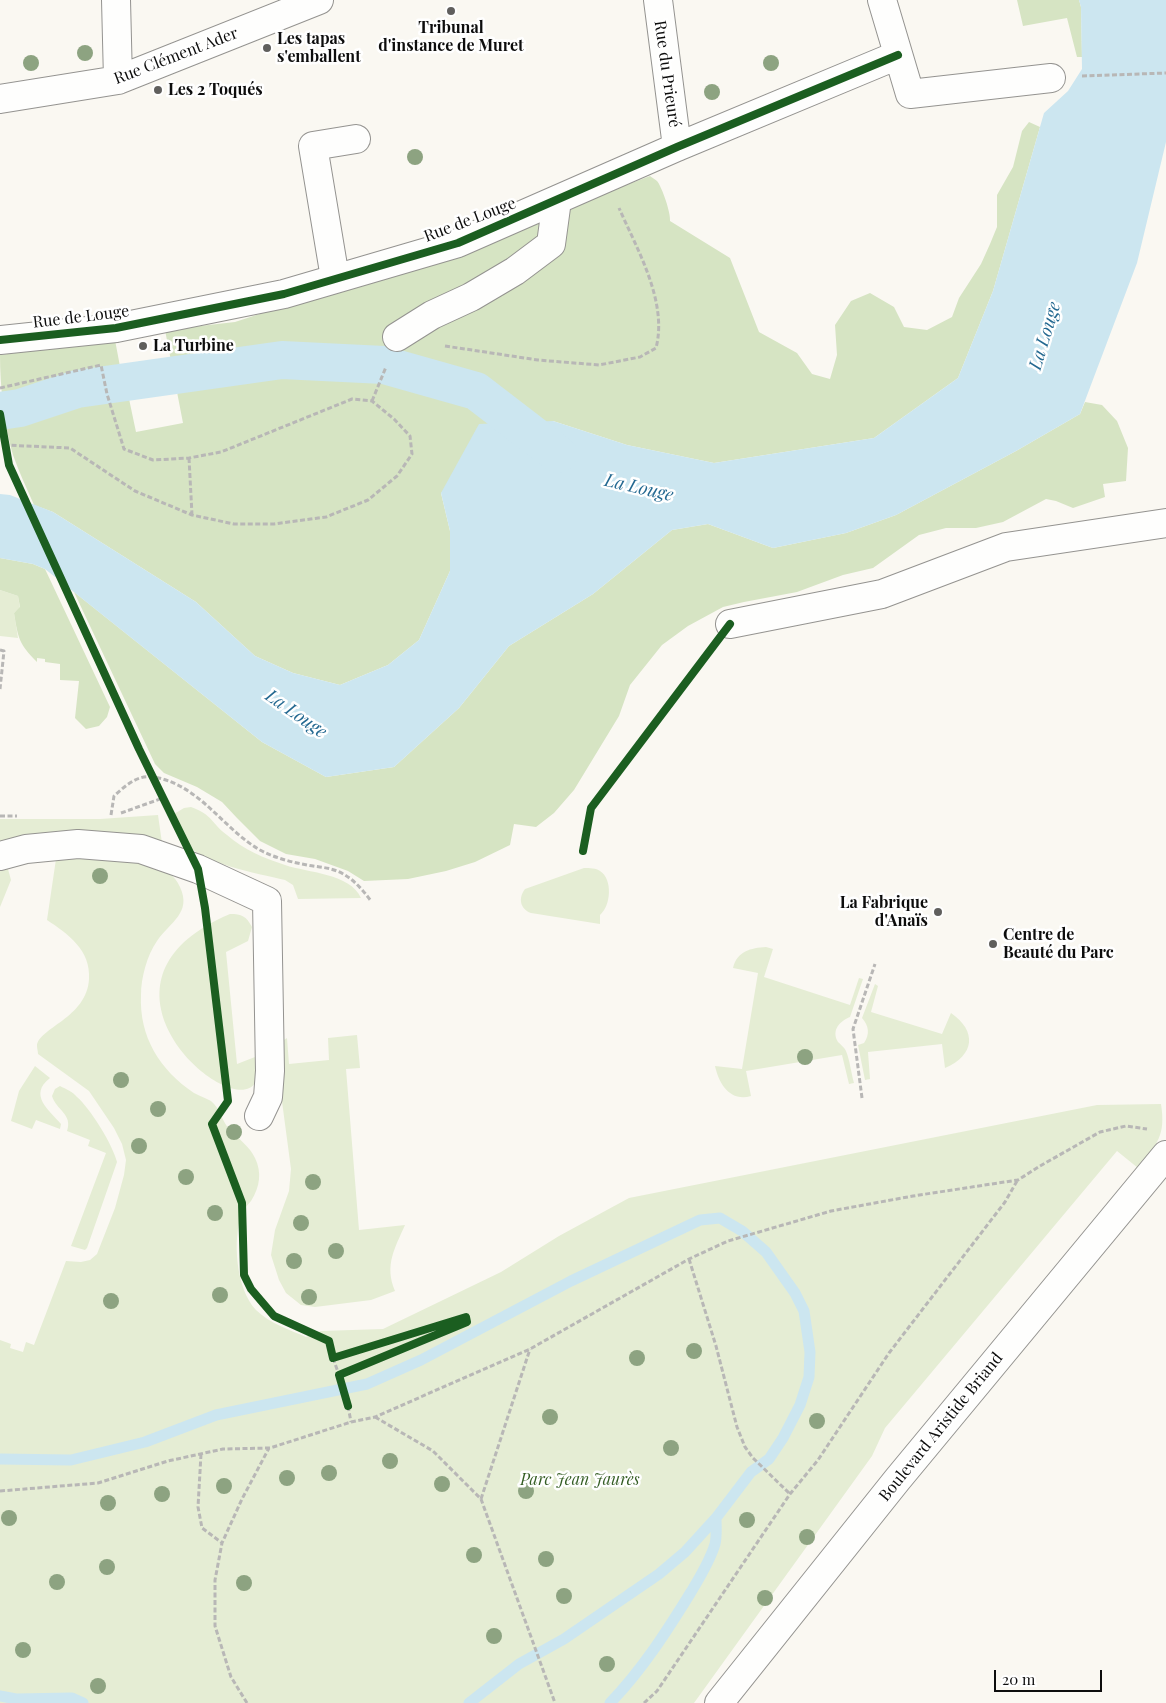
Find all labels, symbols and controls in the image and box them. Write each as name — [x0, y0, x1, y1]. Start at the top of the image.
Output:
marker: Tribunal d'instance de Muret — [445, 5, 457, 17]
place label: Tribunal d'instance de Muret — [378, 18, 524, 56]
street label: Rue du Prieuré — [650, 19, 684, 129]
street label: Rue Clément Ader — [111, 24, 241, 88]
place label: Les tapas s'emballent — [277, 29, 361, 67]
marker: Les tapas s'emballent — [261, 42, 273, 54]
place label: Les 2 Toqués — [168, 80, 263, 100]
marker: Les 2 Toqués — [152, 84, 164, 96]
street label: Rue de Louge — [421, 194, 519, 246]
water label: La Louge — [1024, 299, 1066, 373]
street label: Rue de Louge — [32, 302, 130, 332]
place label: La Turbine — [153, 336, 234, 356]
marker: La Turbine — [137, 340, 149, 352]
water label: La Louge — [603, 470, 675, 506]
water label: La Louge — [261, 685, 331, 743]
place label: La Fabrique d'Anaïs — [840, 893, 928, 931]
marker: La Fabrique d'Anaïs — [932, 906, 944, 918]
place label: Centre de Beauté du Parc — [1003, 925, 1114, 963]
marker: Centre de Beauté du Parc — [987, 938, 999, 950]
street label: Boulevard Aristide Briand — [875, 1349, 1007, 1505]
park label: Parc Jean Jaurès — [520, 1470, 640, 1490]
scale bar — [996, 1660, 1104, 1692]
text: 20 m — [1002, 1669, 1035, 1689]

